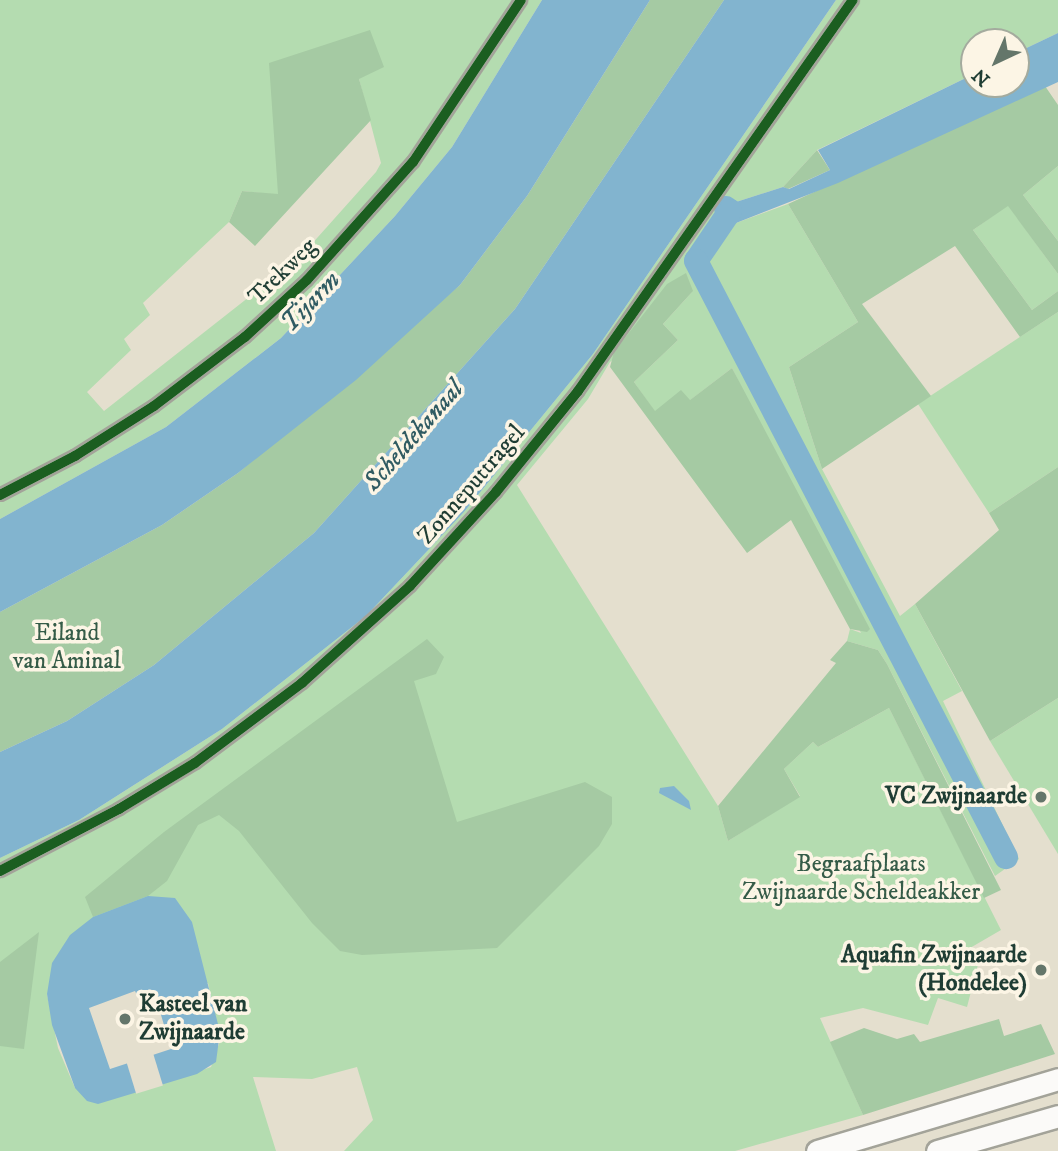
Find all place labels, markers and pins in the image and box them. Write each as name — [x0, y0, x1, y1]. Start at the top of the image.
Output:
place label: VC Zwijnaarde — [885, 783, 1027, 811]
marker: VC Zwijnaarde — [1033, 789, 1049, 805]
place label: Aquafin Zwijnaarde (Hondelee) — [841, 942, 1027, 998]
marker: Aquafin Zwijnaarde (Hondelee) — [1033, 962, 1049, 978]
place label: Kasteel van Zwijnaarde — [139, 991, 247, 1047]
marker: Kasteel van Zwijnaarde — [117, 1011, 133, 1027]

